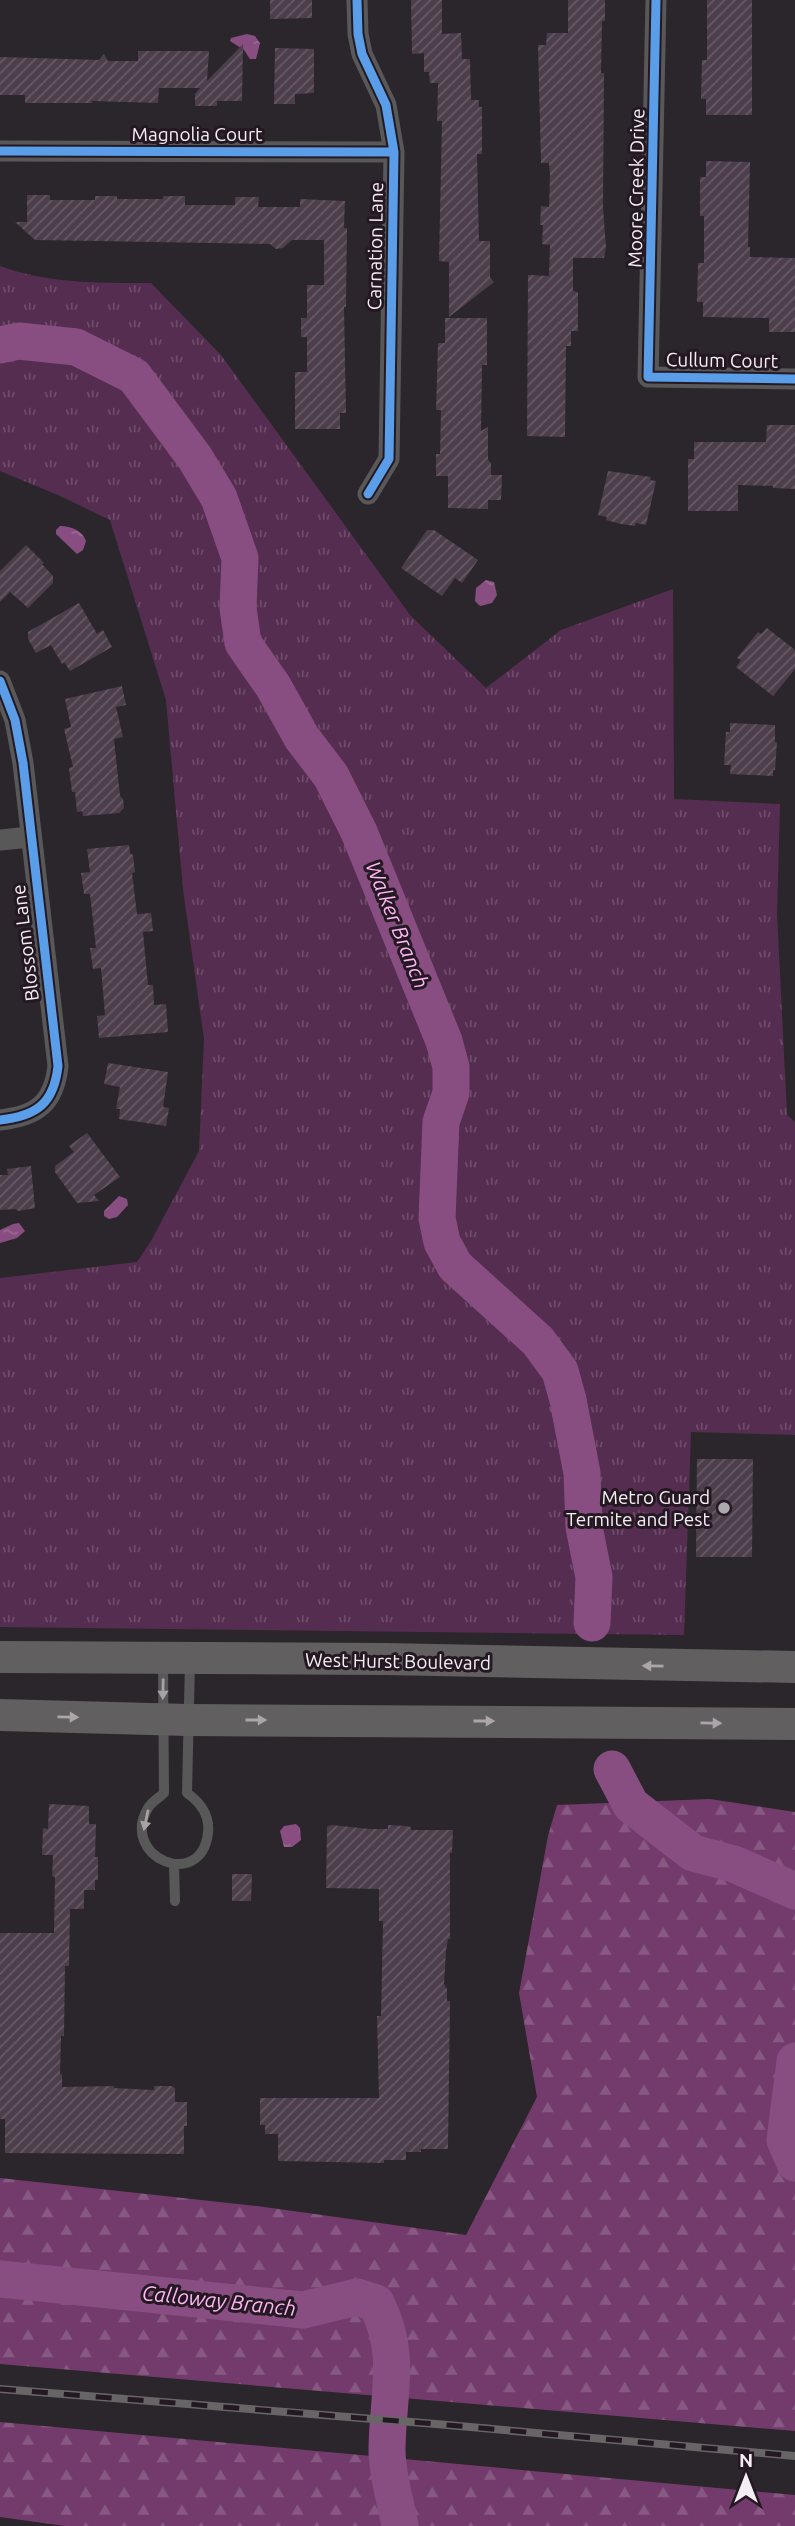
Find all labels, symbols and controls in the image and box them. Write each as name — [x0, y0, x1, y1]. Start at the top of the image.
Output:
street label: Moore Creek Drive — [624, 108, 648, 268]
street label: Magnolia Court — [131, 123, 263, 145]
street label: Carnation Lane — [363, 182, 387, 310]
street label: Cullum Court — [666, 348, 779, 372]
water label: Walker Branch — [362, 858, 434, 992]
street label: Blossom Lane — [7, 883, 43, 1003]
place label: Metro Guard Termite and Pest — [566, 1486, 711, 1530]
marker: Metro Guard Termite and Pest — [716, 1500, 732, 1516]
street label: West Hurst Boulevard — [305, 1648, 491, 1674]
one-way arrow — [642, 1660, 664, 1671]
one-way arrow — [157, 1678, 169, 1700]
one-way arrow — [57, 1711, 79, 1723]
one-way arrow — [246, 1714, 268, 1726]
one-way arrow — [473, 1715, 495, 1727]
one-way arrow — [701, 1717, 723, 1729]
one-way arrow — [140, 1810, 151, 1832]
water label: Calloway Branch — [141, 2280, 297, 2320]
north arrow — [711, 2442, 781, 2512]
text: N — [739, 2449, 753, 2471]

